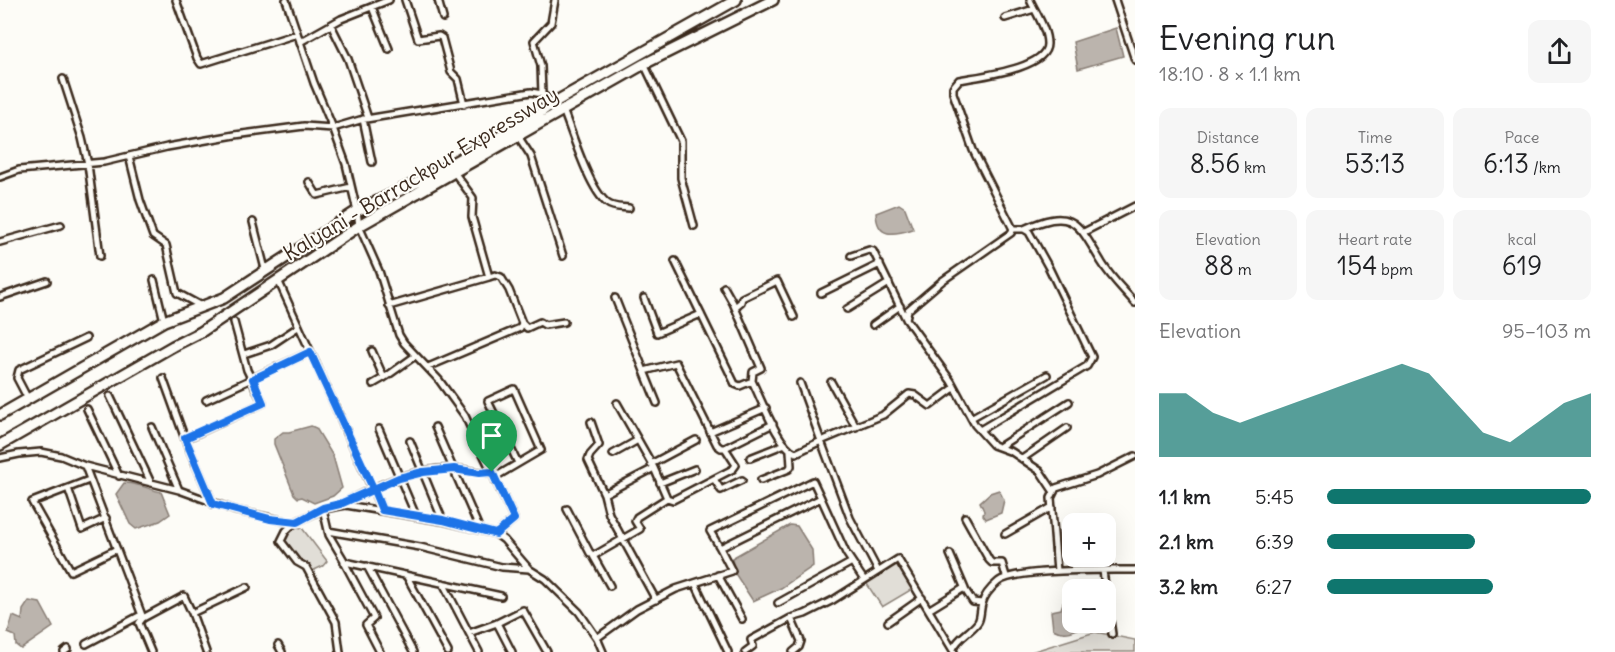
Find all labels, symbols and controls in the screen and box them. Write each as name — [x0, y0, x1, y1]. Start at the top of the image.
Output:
text: Evening run — [1159, 17, 1335, 59]
button: share — [1528, 20, 1591, 83]
text: 18:10 · 8 × 1.1 km — [1159, 61, 1301, 86]
street label: Kalyani - Barrackpur Expressway — [278, 81, 563, 267]
text: Distance — [1197, 127, 1259, 147]
text: Time — [1358, 127, 1392, 147]
text: Pace — [1505, 127, 1539, 147]
text: 8.56 — [1190, 147, 1240, 180]
text: 53:13 — [1345, 147, 1405, 180]
text: 6:13 — [1483, 147, 1529, 180]
text: km — [1240, 157, 1266, 177]
text: /km — [1529, 157, 1561, 177]
text: Elevation — [1195, 229, 1261, 249]
text: Heart rate — [1338, 229, 1412, 249]
text: kcal — [1508, 229, 1536, 249]
text: 88 — [1204, 249, 1234, 282]
text: 154 — [1337, 249, 1377, 282]
text: 619 — [1502, 249, 1542, 282]
text: m — [1234, 259, 1252, 279]
text: bpm — [1377, 259, 1413, 279]
text: Elevation — [1159, 318, 1241, 343]
text: 95–103 m — [1502, 318, 1591, 343]
pin — [466, 410, 517, 472]
icon: arrive — [475, 419, 508, 452]
text: 1.1 km — [1159, 484, 1211, 509]
text: 5:45 — [1255, 484, 1294, 509]
map controls — [1062, 513, 1116, 633]
button: + — [1062, 513, 1116, 567]
text: 2.1 km — [1159, 529, 1214, 554]
text: 6:39 — [1255, 529, 1294, 554]
text: 3.2 km — [1159, 574, 1218, 599]
text: 6:27 — [1255, 574, 1292, 599]
button: − — [1062, 579, 1116, 633]

